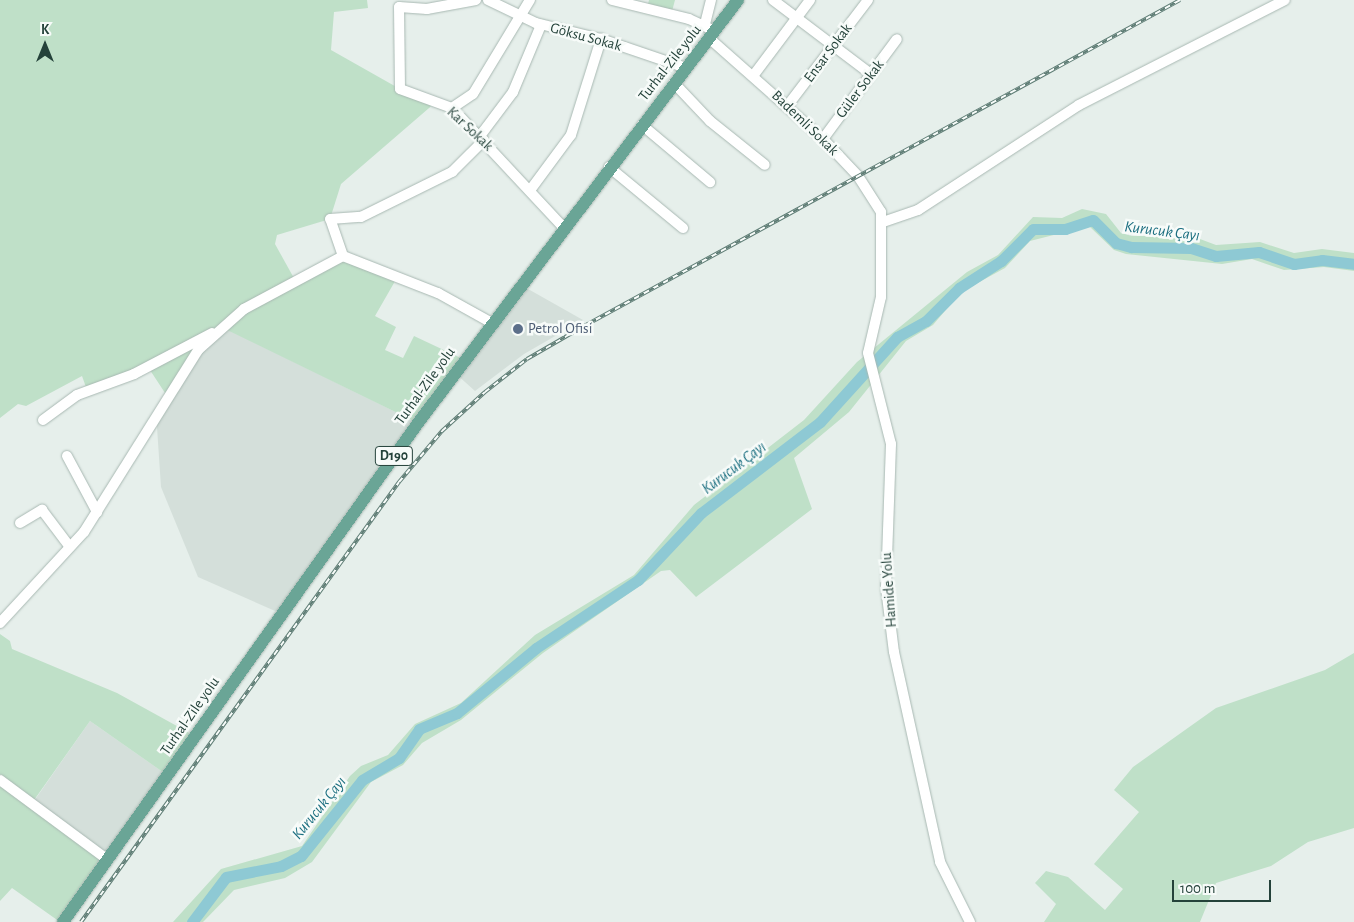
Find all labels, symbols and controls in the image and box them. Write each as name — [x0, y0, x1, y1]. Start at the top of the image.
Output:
street label: Göksu Sokak — [548, 19, 624, 55]
north arrow — [20, 20, 70, 70]
street label: Ensar Sokak — [800, 20, 856, 86]
street label: Turhal-Zile yolu — [635, 22, 705, 104]
text: K — [41, 23, 49, 37]
street label: Güler Sokak — [832, 56, 888, 122]
street label: Bademli Sokak — [768, 87, 842, 159]
street label: Kar Sokak — [443, 103, 497, 155]
water label: Kurucuk Çayı — [1123, 217, 1201, 245]
place label: Petrol Ofisi — [528, 320, 592, 338]
marker: Petrol Ofisi — [512, 323, 524, 335]
street label: Turhal-Zile yolu — [391, 344, 459, 428]
water label: Kurucuk Çayı — [698, 438, 770, 498]
road number: D190 — [374, 444, 414, 468]
street label: Hamide Yolu — [877, 552, 901, 628]
street label: Turhal-Zile yolu — [156, 673, 224, 759]
water label: Kurucuk Çayı — [288, 773, 350, 843]
scale bar — [1174, 870, 1273, 902]
text: 100 m — [1180, 881, 1215, 896]

